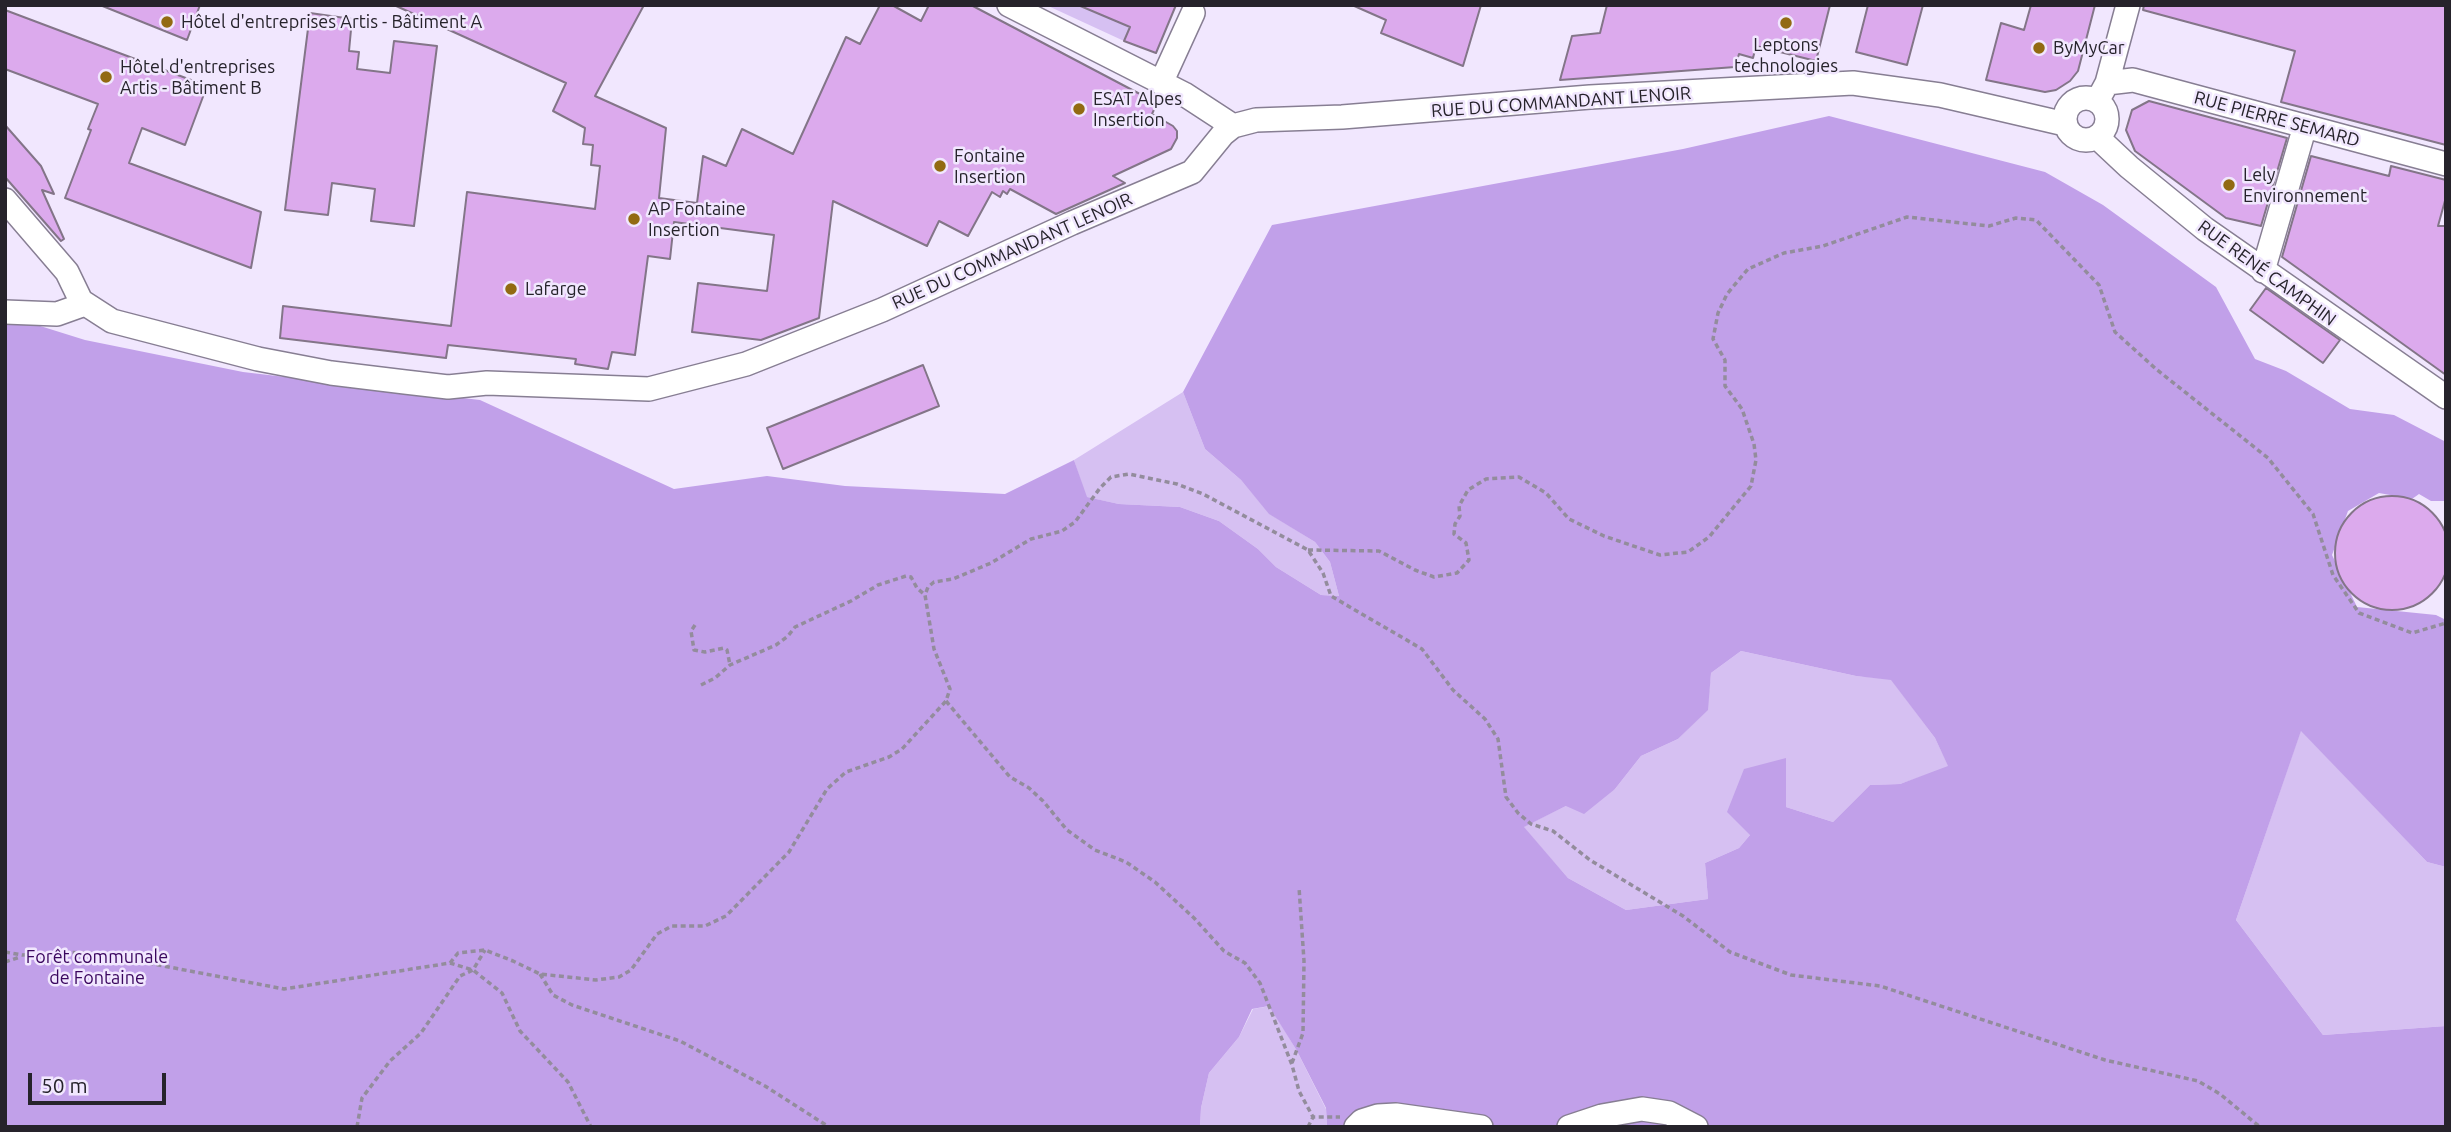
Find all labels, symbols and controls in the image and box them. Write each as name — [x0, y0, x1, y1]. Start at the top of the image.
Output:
place label: Hôtel d'entreprises Artis - Bâtiment A — [181, 11, 482, 33]
marker: Hôtel d'entreprises Artis - Bâtiment A — [159, 14, 175, 30]
marker: Leptons technologies — [1778, 15, 1794, 31]
place label: Leptons technologies — [1734, 34, 1838, 76]
place label: ByMyCar — [2053, 37, 2125, 59]
marker: ByMyCar — [2031, 40, 2047, 56]
place label: Hôtel d'entreprises Artis - Bâtiment B — [120, 56, 275, 98]
marker: Hôtel d'entreprises Artis - Bâtiment B — [98, 69, 114, 85]
street label: RUE DU COMMANDANT LENOIR — [1430, 82, 1692, 122]
street label: RUE PIERRE SEMARD — [2192, 86, 2362, 152]
place label: ESAT Alpes Insertion — [1093, 88, 1182, 130]
marker: ESAT Alpes Insertion — [1071, 101, 1087, 117]
place label: Fontaine Insertion — [954, 145, 1026, 188]
marker: Fontaine Insertion — [932, 158, 948, 174]
place label: Lely Environnement — [2243, 164, 2367, 206]
marker: Lely Environnement — [2221, 177, 2237, 193]
street label: RUE DU COMMANDANT LENOIR — [889, 188, 1135, 314]
place label: AP Fontaine Insertion — [648, 198, 746, 241]
marker: AP Fontaine Insertion — [626, 211, 642, 227]
street label: RUE RENÉ CAMPHIN — [2194, 216, 2340, 330]
place label: Lafarge — [525, 278, 587, 300]
marker: Lafarge — [503, 281, 519, 297]
park label: Forêt communale de Fontaine — [26, 946, 168, 988]
scale bar — [32, 1058, 170, 1102]
text: 50 m — [41, 1073, 88, 1097]

